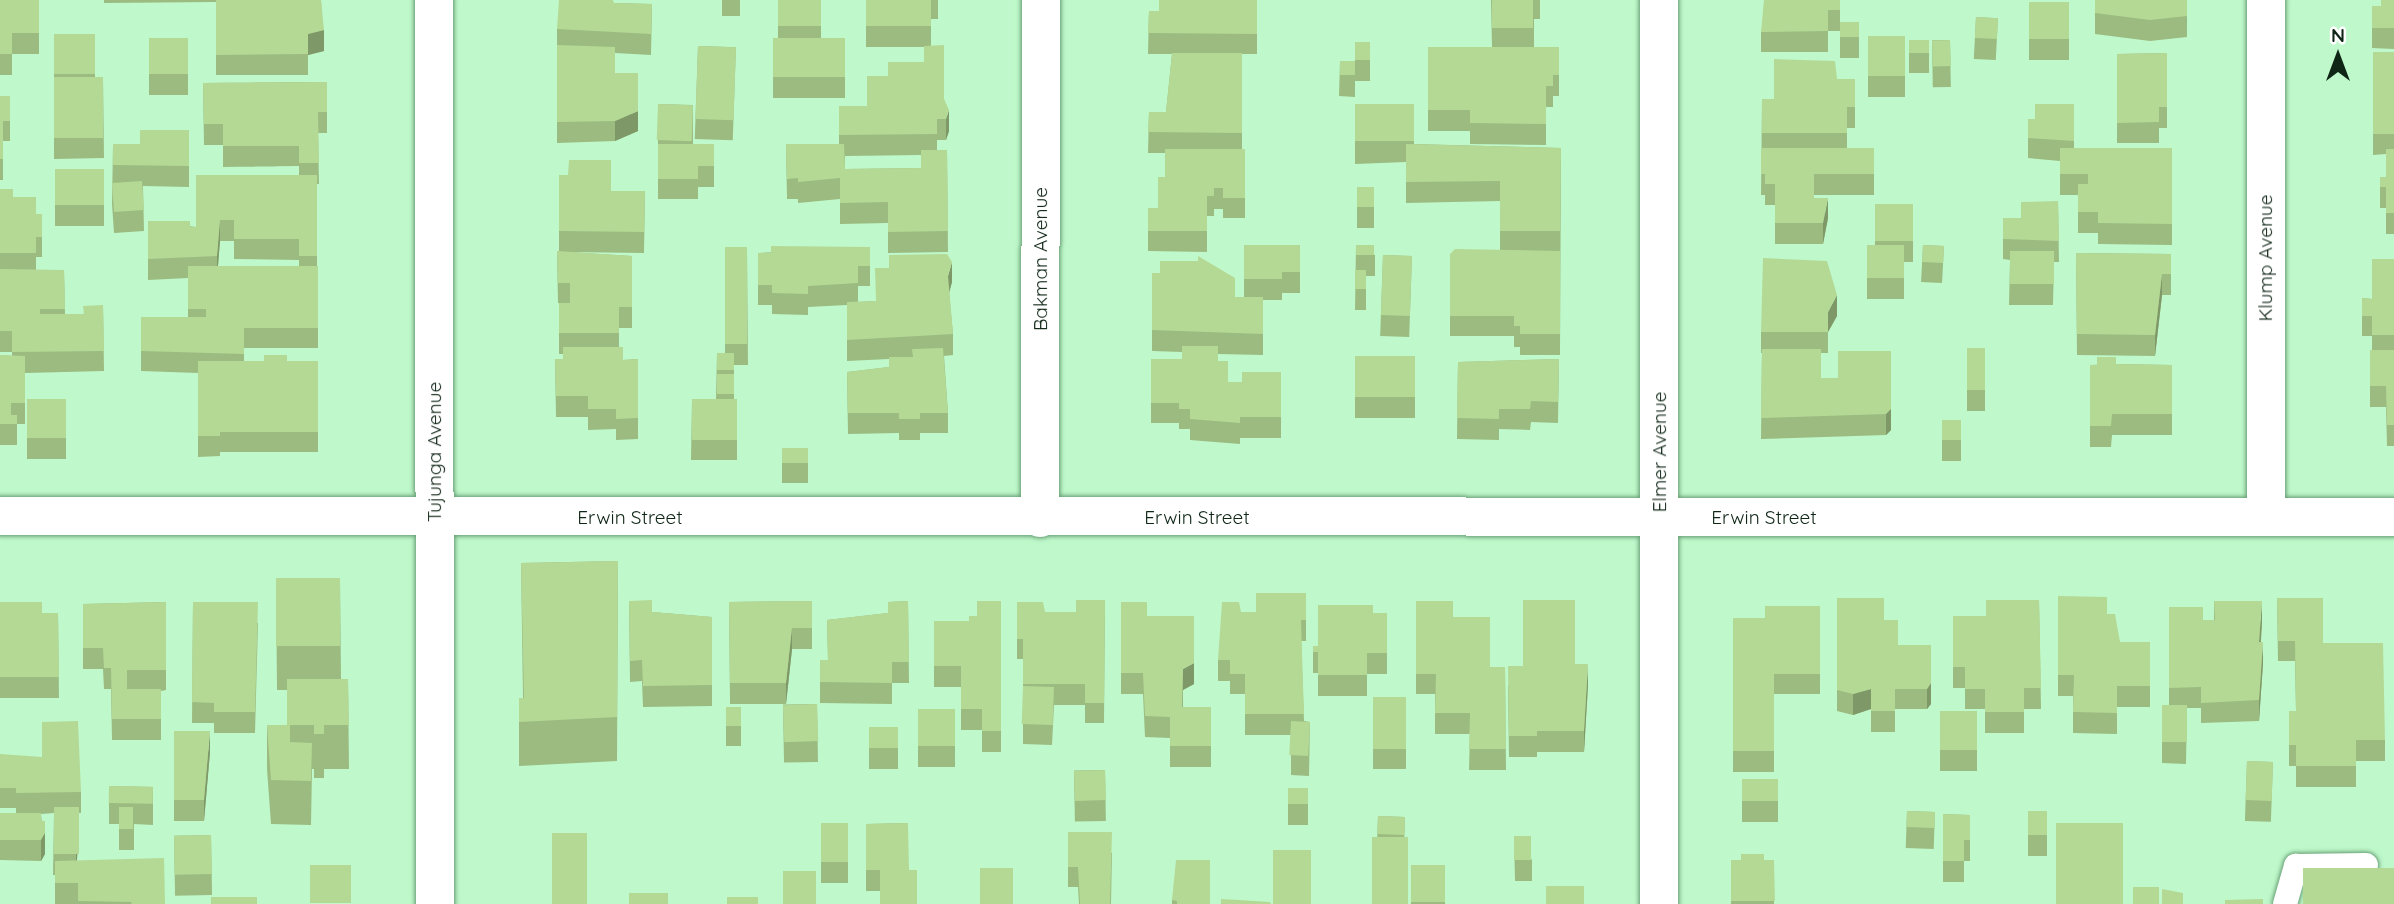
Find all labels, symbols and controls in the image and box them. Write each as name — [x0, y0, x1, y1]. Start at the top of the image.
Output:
north arrow — [2303, 21, 2373, 91]
text: N — [2331, 23, 2345, 47]
street label: Bakman Avenue — [1030, 187, 1052, 331]
street label: Klump Avenue — [2255, 195, 2277, 321]
street label: Tujunga Avenue — [424, 382, 446, 522]
street label: Elmer Avenue — [1649, 392, 1671, 512]
street label: Erwin Street — [577, 507, 683, 529]
street label: Erwin Street — [1144, 507, 1250, 529]
street label: Erwin Street — [1711, 507, 1817, 529]

